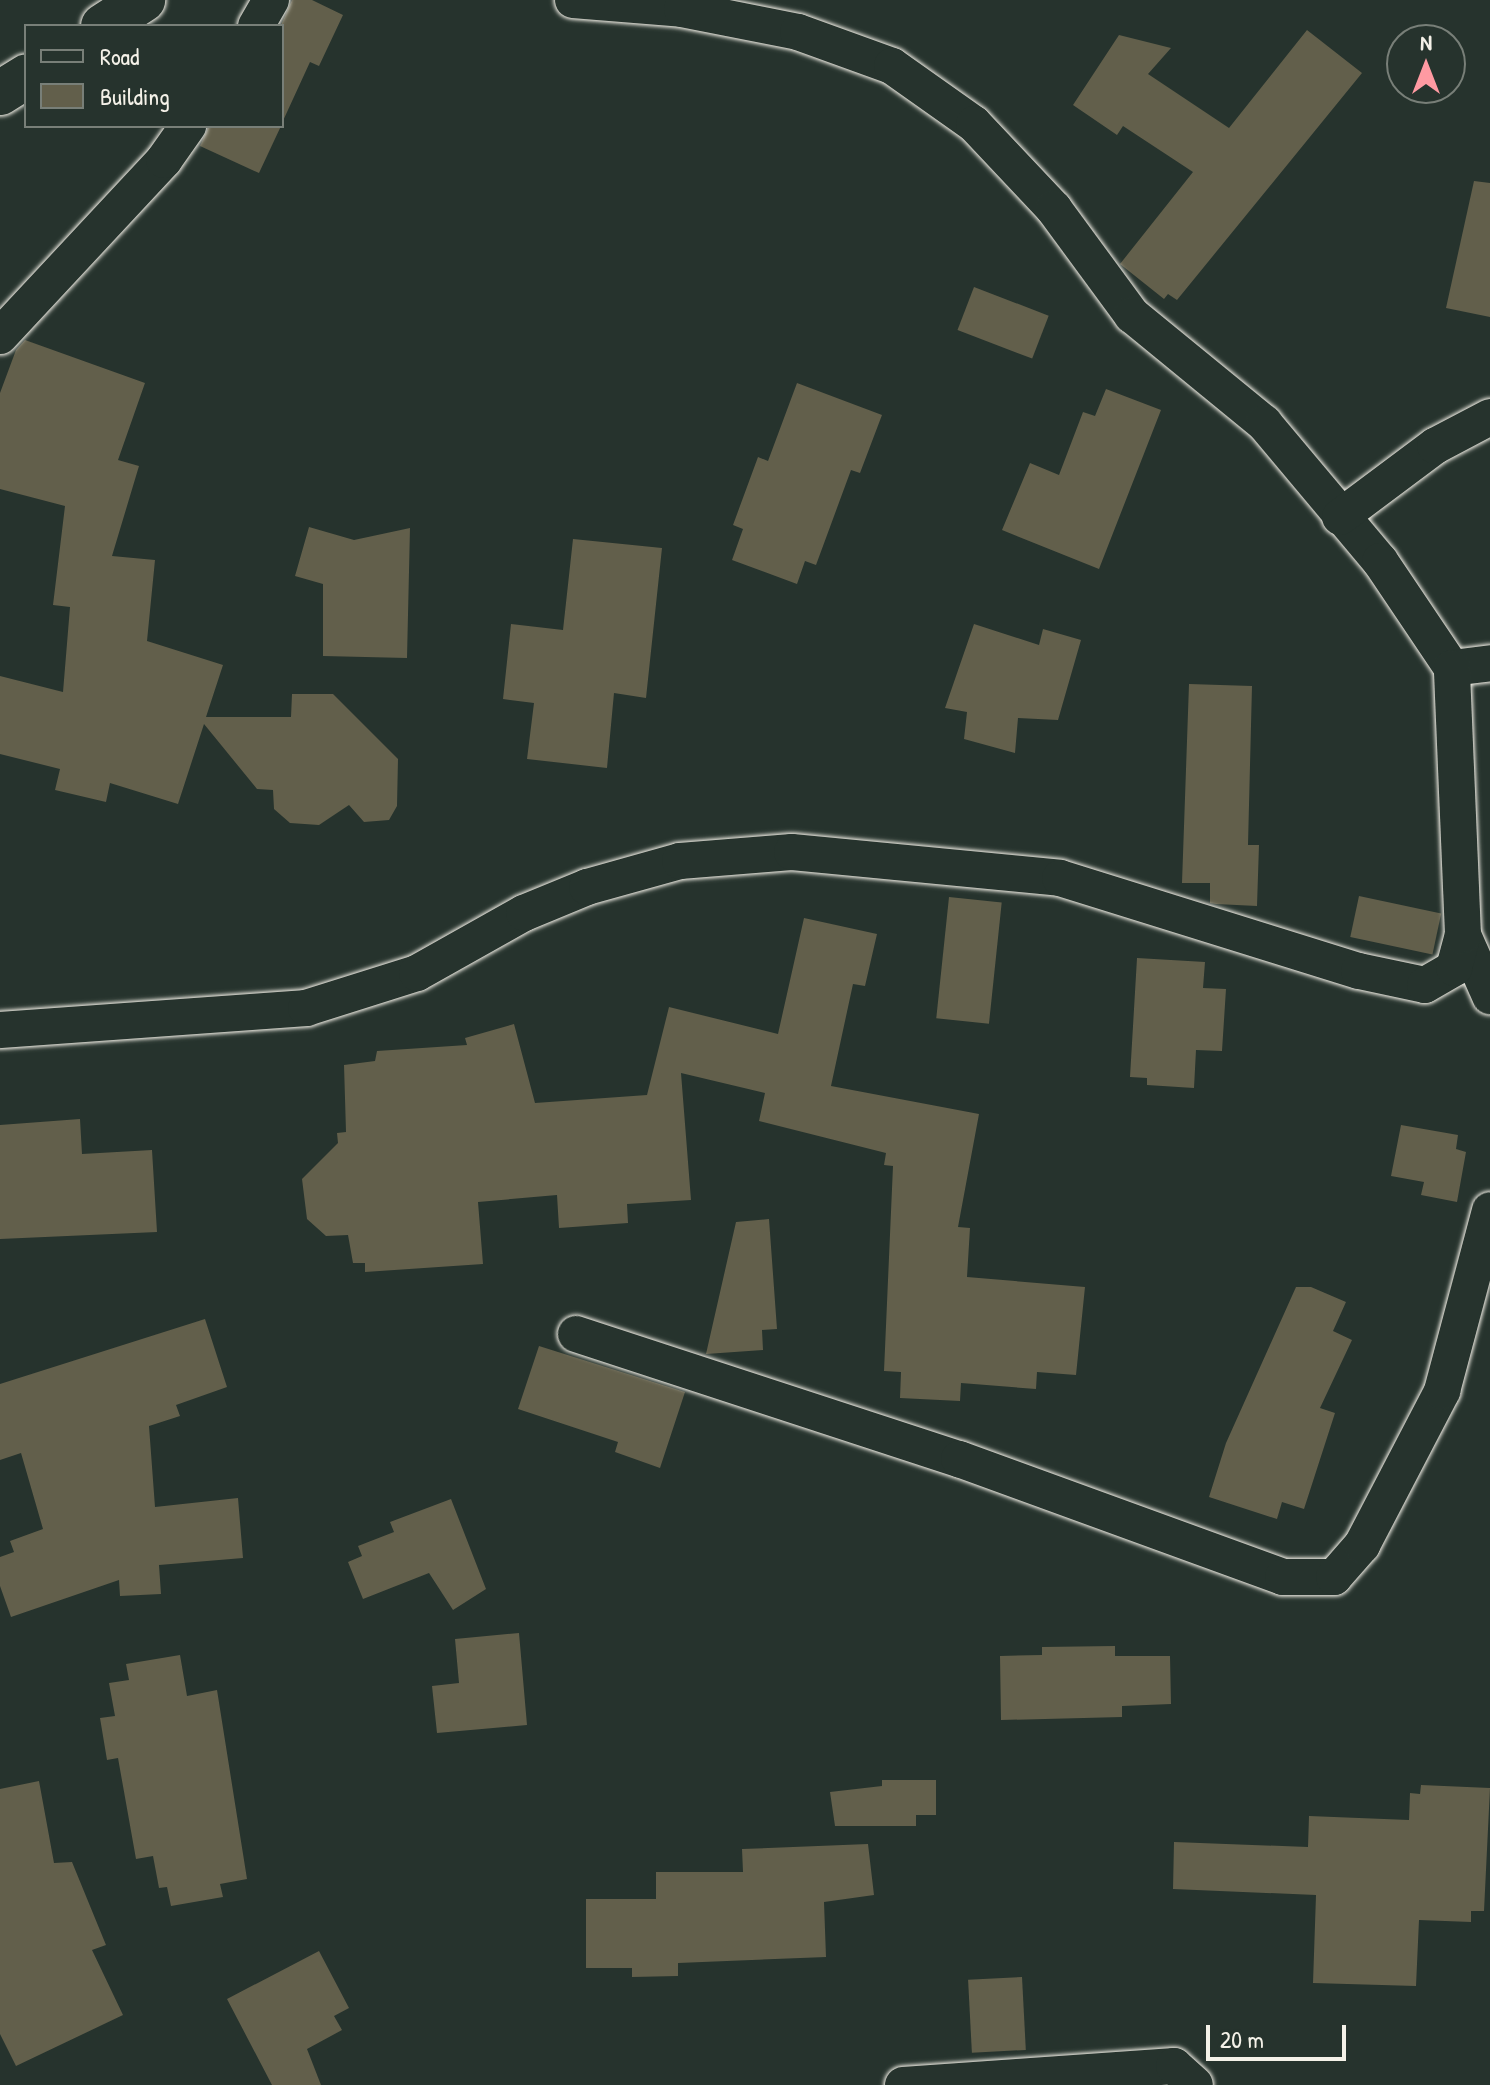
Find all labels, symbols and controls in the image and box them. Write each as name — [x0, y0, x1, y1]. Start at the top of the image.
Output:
legend — [24, 24, 284, 128]
north arrow — [1386, 24, 1466, 104]
text: N — [1420, 27, 1432, 57]
text: Road — [100, 40, 139, 72]
text: Building — [100, 80, 170, 112]
scale bar — [1210, 2009, 1350, 2059]
text: 20 m — [1220, 2023, 1264, 2055]

